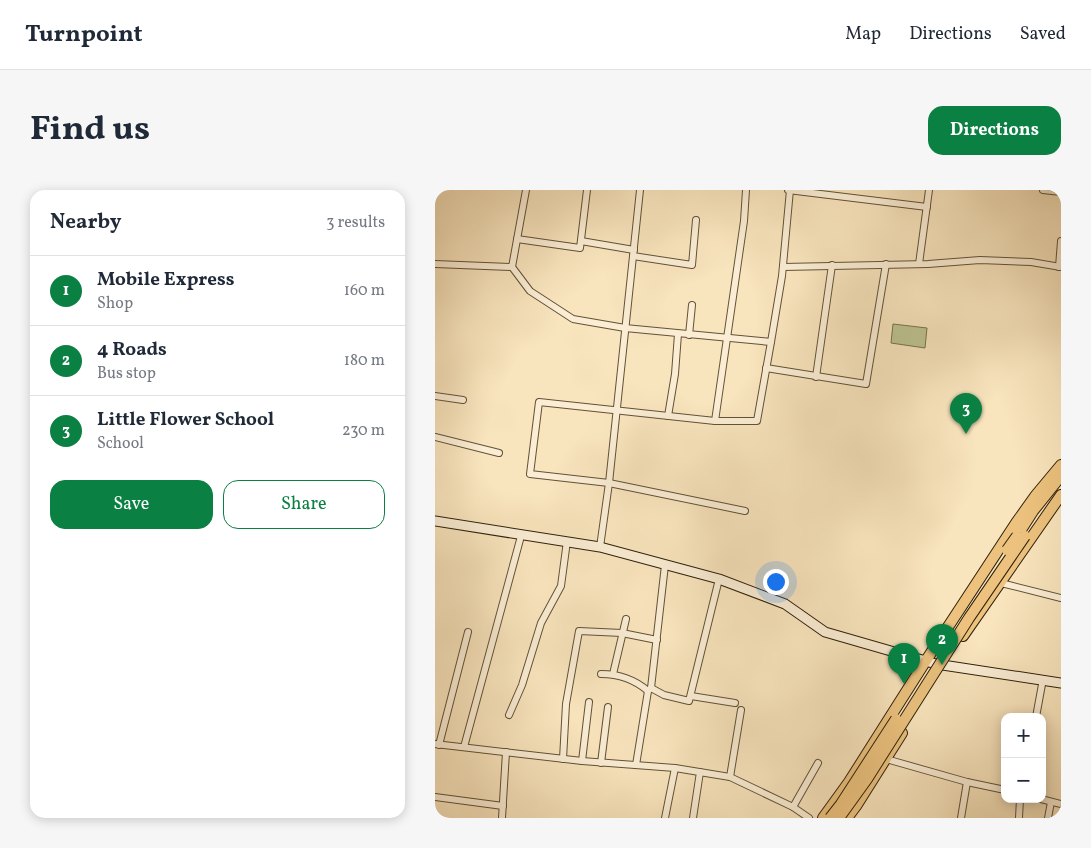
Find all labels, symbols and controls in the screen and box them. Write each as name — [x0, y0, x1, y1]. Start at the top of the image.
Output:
text: Turnpoint — [25, 18, 143, 52]
text: Map — [845, 22, 881, 47]
text: Directions — [909, 22, 992, 47]
text: Saved — [1020, 22, 1066, 47]
text: Find us — [30, 106, 150, 154]
button: Directions — [928, 106, 1061, 155]
text: Nearby — [50, 208, 121, 237]
text: 3 results — [326, 212, 385, 234]
text: Mobile Express — [97, 267, 235, 293]
text: 1 — [63, 280, 69, 302]
text: 160 m — [344, 280, 385, 302]
text: Shop — [97, 293, 133, 315]
text: 4 Roads — [97, 337, 167, 363]
text: 2 — [62, 350, 70, 372]
text: 180 m — [344, 350, 385, 372]
text: Bus stop — [97, 363, 156, 385]
pin: 3 — [950, 393, 982, 434]
text: Little Flower School — [97, 407, 274, 433]
text: 3 — [62, 420, 70, 442]
text: 230 m — [342, 420, 385, 442]
text: School — [97, 433, 144, 455]
button: Save — [50, 480, 213, 529]
button: Share — [223, 480, 385, 529]
your location — [763, 569, 789, 595]
pin: 2 — [926, 624, 958, 665]
pin: 1 — [888, 643, 920, 684]
map controls — [1001, 713, 1046, 803]
button: + — [1001, 713, 1046, 758]
button: − — [1001, 758, 1046, 803]

